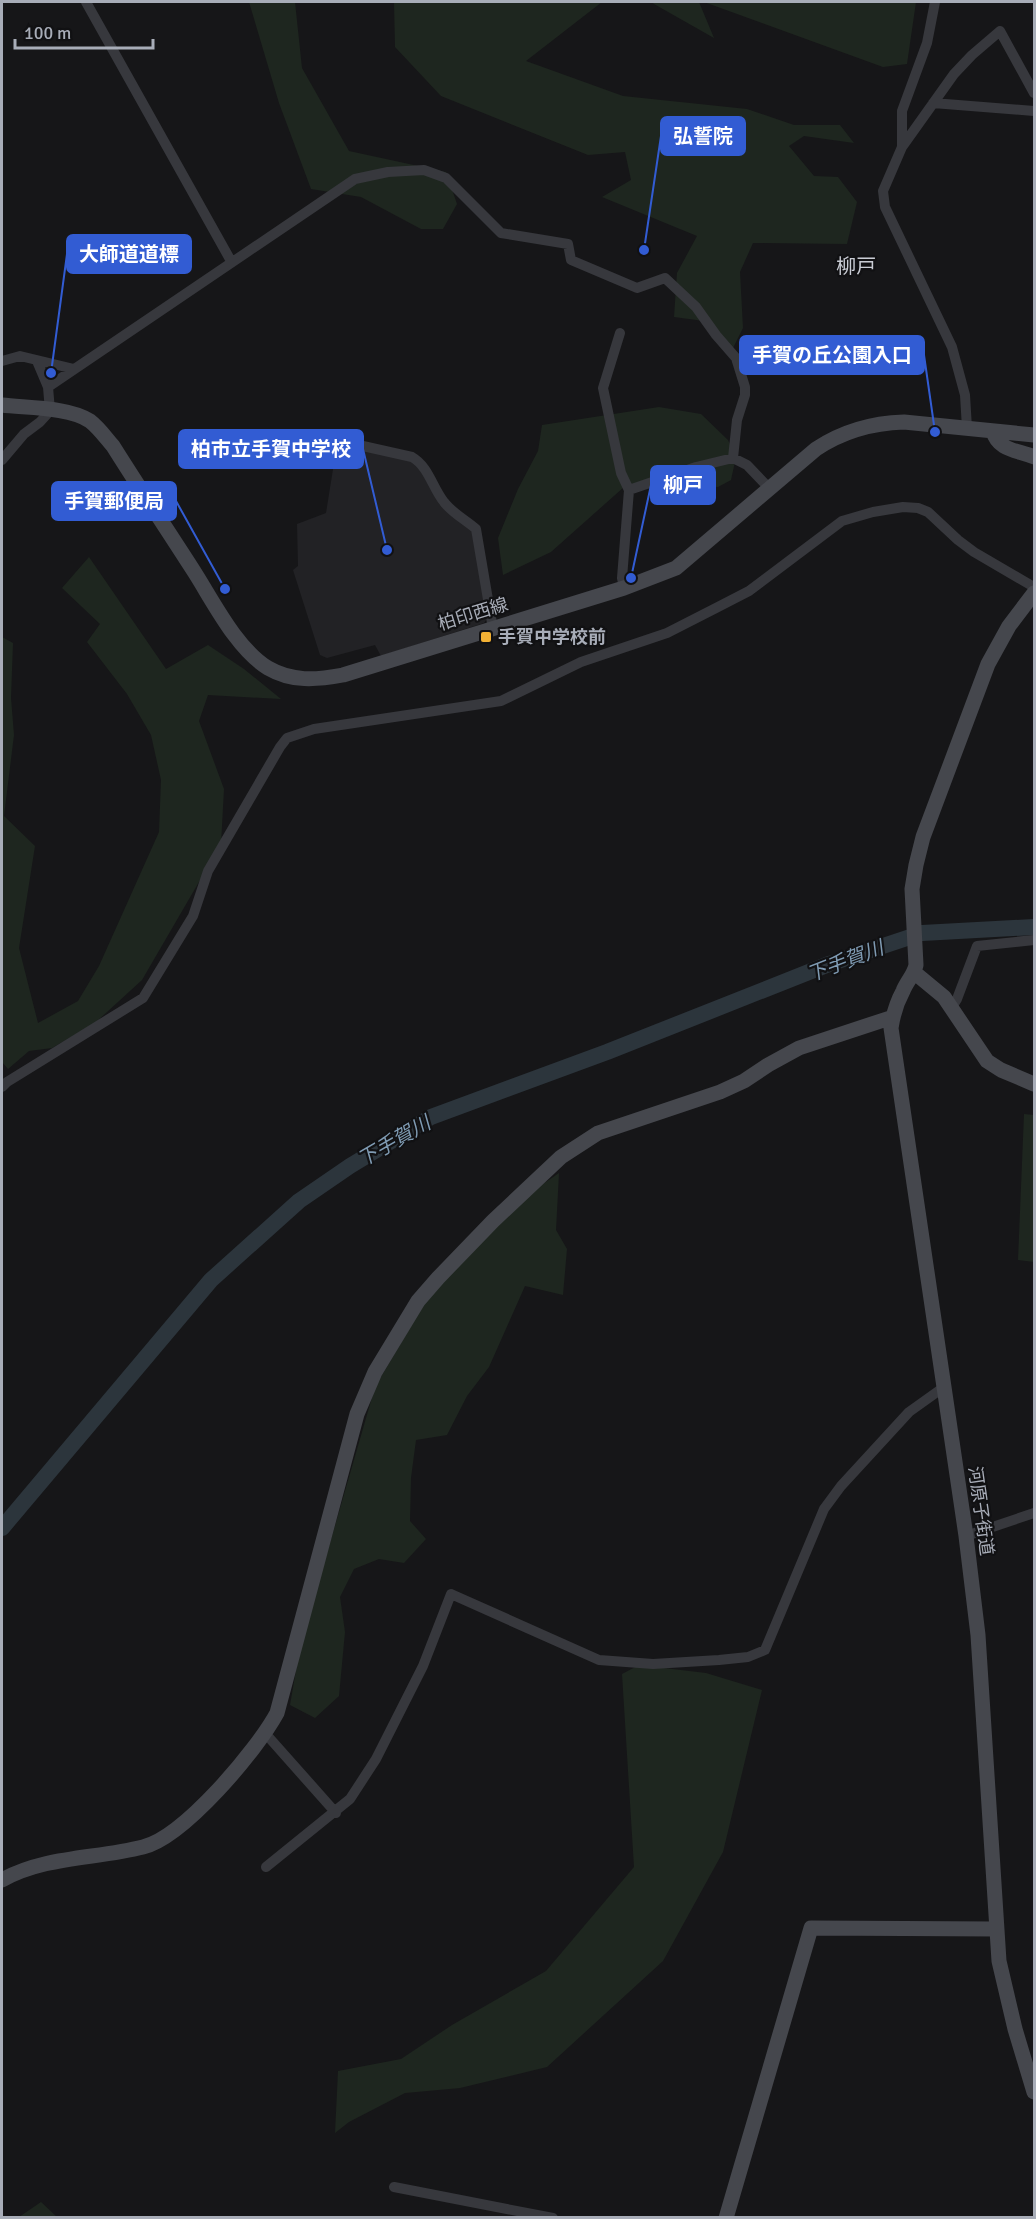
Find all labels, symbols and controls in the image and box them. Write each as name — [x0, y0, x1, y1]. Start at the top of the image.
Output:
scale bar — [15, 12, 153, 50]
text: 100 m — [24, 22, 71, 44]
callout: 弘誓院 — [661, 117, 745, 155]
text: 弘誓院 — [673, 124, 733, 149]
callout: 大師道道標 — [67, 235, 191, 273]
text: 大師道道標 — [79, 242, 179, 267]
district label: 柳戸 — [836, 254, 876, 279]
callout: 手賀の丘公園入口 — [740, 336, 924, 374]
text: 手賀の丘公園入口 — [752, 343, 912, 368]
callout: 柏市立手賀中学校 — [179, 430, 363, 468]
text: 柏市立手賀中学校 — [191, 437, 351, 462]
callout: 柳戸 — [651, 466, 715, 504]
text: 柳戸 — [663, 473, 703, 498]
callout: 手賀郵便局 — [52, 482, 176, 520]
text: 手賀郵便局 — [64, 489, 164, 514]
street label: 柏印西線 — [435, 593, 511, 635]
place label: 手賀中学校前 — [498, 626, 606, 648]
marker: 手賀中学校前 — [479, 630, 493, 644]
water label: 下手賀川 — [803, 935, 889, 987]
water label: 下手賀川 — [353, 1110, 437, 1172]
street label: 河原子街道 — [964, 1465, 998, 1557]

